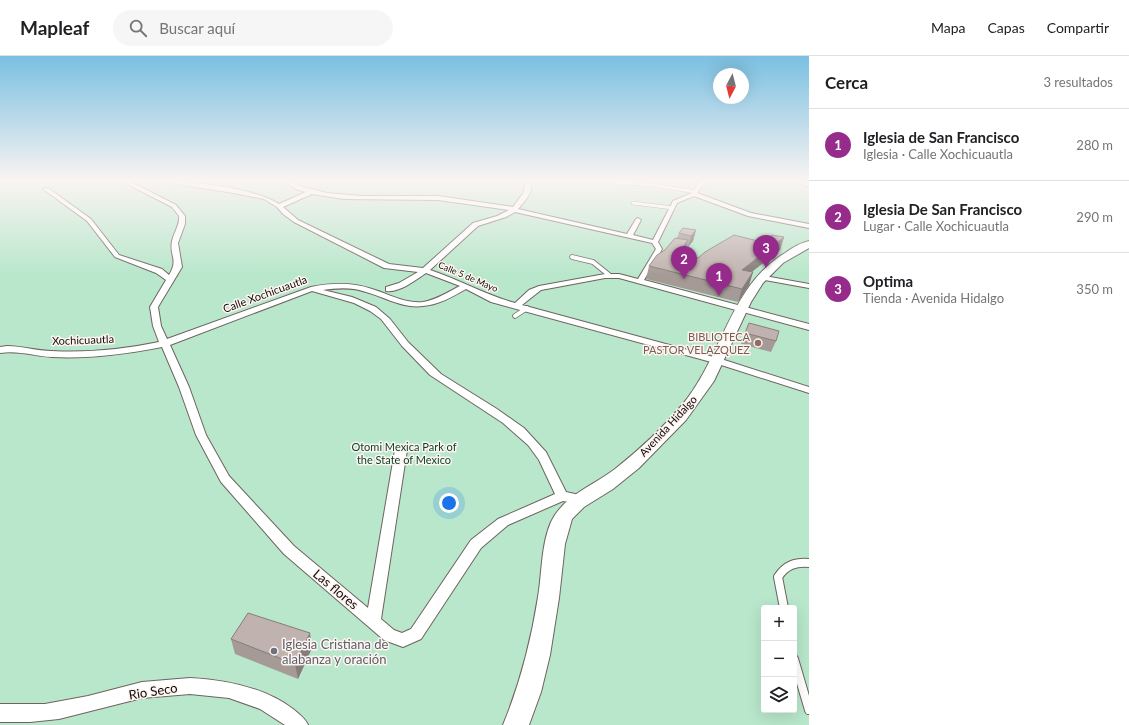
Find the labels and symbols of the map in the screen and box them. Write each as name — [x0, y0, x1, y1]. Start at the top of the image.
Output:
north arrow — [713, 68, 749, 104]
pin: 3 — [753, 235, 779, 268]
pin: 2 — [671, 246, 697, 279]
street label: Calle 5 de Mayo — [437, 259, 500, 294]
pin: 1 — [706, 263, 732, 296]
street label: Calle Xochicuautla — [221, 272, 309, 315]
place label: BIBLIOTECA PASTOR VELAZQUEZ — [643, 330, 751, 356]
street label: Xochicuautla — [52, 332, 114, 347]
marker: BIBLIOTECA PASTOR VELAZQUEZ — [753, 338, 763, 348]
street label: Avenida Hidalgo — [636, 392, 699, 459]
park label: Otomi Mexica Park of the State of Mexico — [351, 440, 457, 466]
your location — [439, 493, 459, 513]
street label: Las flores — [310, 565, 362, 613]
place label: Iglesia Cristiana de alabanza y oración — [282, 636, 389, 667]
marker: Iglesia Cristiana de alabanza y oración — [269, 646, 279, 656]
street label: Rio Seco — [127, 679, 179, 703]

